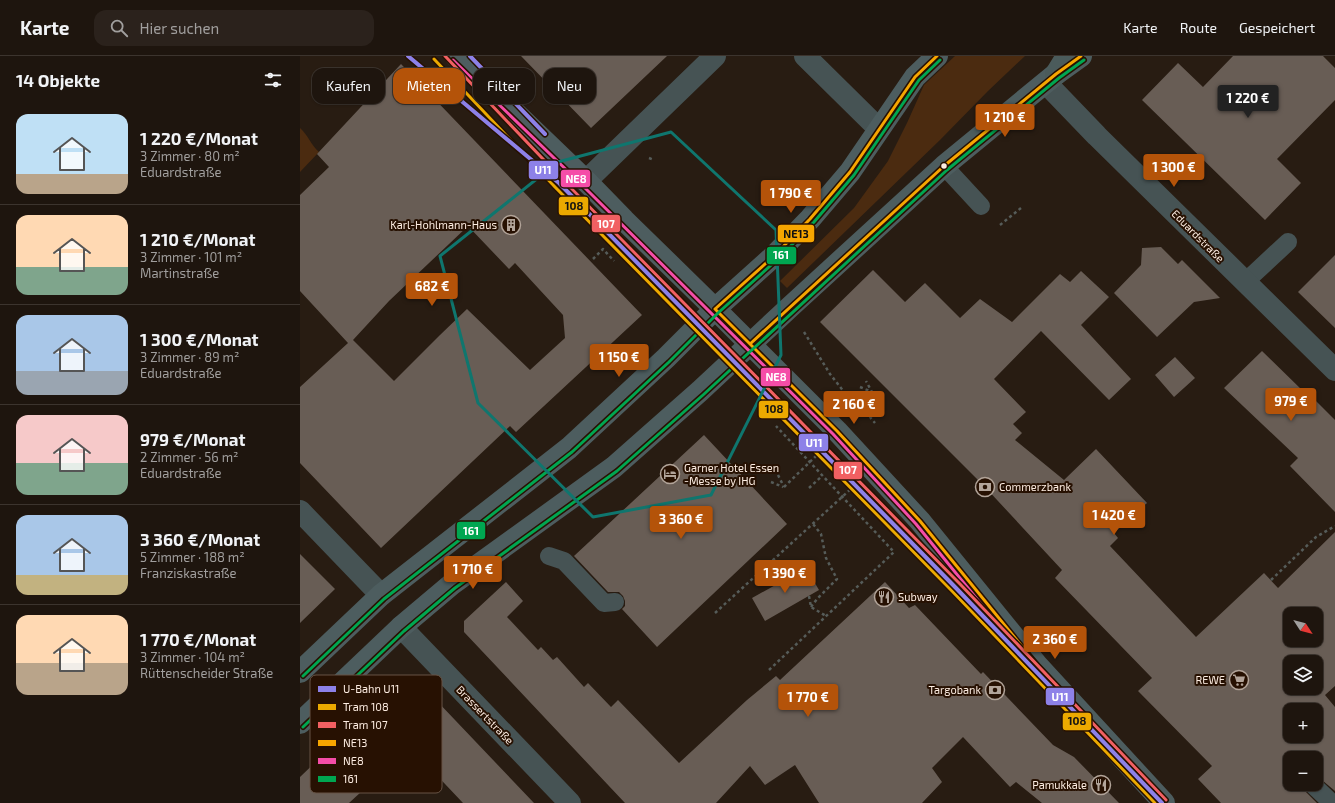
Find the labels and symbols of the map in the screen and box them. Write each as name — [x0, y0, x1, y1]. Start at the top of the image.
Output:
pin: 1 220 € — [1211, 85, 1285, 119]
pin: 1 210 € — [968, 104, 1042, 138]
pin: 1 300 € — [1137, 154, 1211, 188]
line badge: U11 — [528, 160, 559, 180]
unlabelled marker — [939, 161, 949, 171]
text: U11 — [534, 163, 552, 176]
line badge: NE8 — [560, 169, 591, 188]
text: NE8 — [565, 172, 587, 185]
pin: 1 790 € — [754, 180, 828, 214]
line badge: 108 — [558, 196, 589, 216]
text: 108 — [565, 199, 583, 212]
street label: Eduardstraße — [1169, 207, 1227, 265]
building icon: Karl-Hohlmann-Haus — [500, 214, 522, 236]
line badge: 107 — [591, 214, 621, 233]
text: 107 — [597, 217, 615, 230]
place label: Karl-Hohlmann-Haus — [390, 218, 497, 231]
line badge: NE13 — [777, 224, 815, 243]
text: NE13 — [783, 227, 809, 240]
line badge: 161 — [766, 246, 797, 265]
text: 161 — [773, 248, 789, 261]
pin: 682 € — [404, 273, 460, 307]
pin: 1 150 € — [582, 344, 656, 378]
line badge: NE8 — [760, 367, 791, 387]
text: NE8 — [765, 370, 787, 383]
pin: 979 € — [1263, 388, 1319, 422]
pin: 2 160 € — [817, 391, 891, 425]
line badge: 108 — [758, 400, 789, 419]
text: 108 — [765, 402, 783, 415]
line badge: U11 — [798, 433, 829, 452]
text: U11 — [805, 436, 823, 449]
place label: Garner Hotel Essen -Messe by IHG — [684, 461, 779, 487]
line badge: 107 — [833, 461, 863, 480]
hotel icon: Garner Hotel Essen -Messe by IHG — [659, 463, 681, 485]
text: 107 — [839, 463, 857, 476]
bank icon: Commerzbank — [974, 476, 996, 498]
place label: Commerzbank — [999, 480, 1071, 493]
pin: 1 420 € — [1077, 502, 1151, 536]
pin: 3 360 € — [644, 506, 718, 540]
line badge: 161 — [456, 521, 486, 540]
text: 161 — [463, 524, 479, 537]
pin: 1 710 € — [436, 556, 510, 590]
pin: 1 390 € — [748, 560, 822, 594]
restaurant icon: Subway — [873, 586, 895, 608]
place label: Subway — [898, 590, 938, 603]
north arrow — [1283, 607, 1323, 647]
pin: 2 360 € — [1018, 626, 1092, 660]
supermarket icon: REWE — [1228, 669, 1250, 691]
place label: REWE — [1195, 673, 1225, 686]
legend — [310, 675, 442, 793]
bank icon: Targobank — [984, 679, 1006, 701]
text: U-Bahn U11 — [343, 682, 399, 695]
street label: Brassertstraße — [454, 683, 517, 747]
place label: Targobank — [929, 683, 981, 696]
pin: 1 770 € — [771, 684, 845, 718]
line badge: U11 — [1045, 687, 1075, 706]
text: U11 — [1051, 690, 1069, 703]
text: Tram 108 — [343, 700, 389, 713]
line badge: 108 — [1062, 712, 1092, 731]
text: 108 — [1068, 714, 1086, 727]
text: Tram 107 — [343, 718, 388, 731]
text: NE13 — [343, 736, 367, 749]
text: NE8 — [343, 754, 364, 767]
text: 161 — [343, 772, 358, 785]
restaurant icon: Pamukkale — [1090, 774, 1112, 796]
place label: Pamukkale — [1032, 778, 1087, 791]

